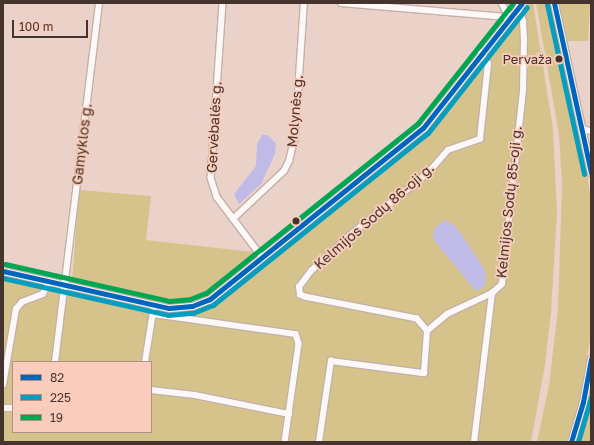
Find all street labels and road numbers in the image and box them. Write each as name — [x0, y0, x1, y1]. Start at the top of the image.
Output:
street label: Molynės g. — [283, 74, 307, 148]
street label: Gervėbalės g. — [203, 80, 225, 174]
street label: Gamyklos g. — [69, 102, 95, 186]
street label: Kelmijos Sodų 85-oji g. — [493, 125, 525, 279]
street label: Kelmijos Sodų 86-oji g. — [310, 159, 438, 273]

